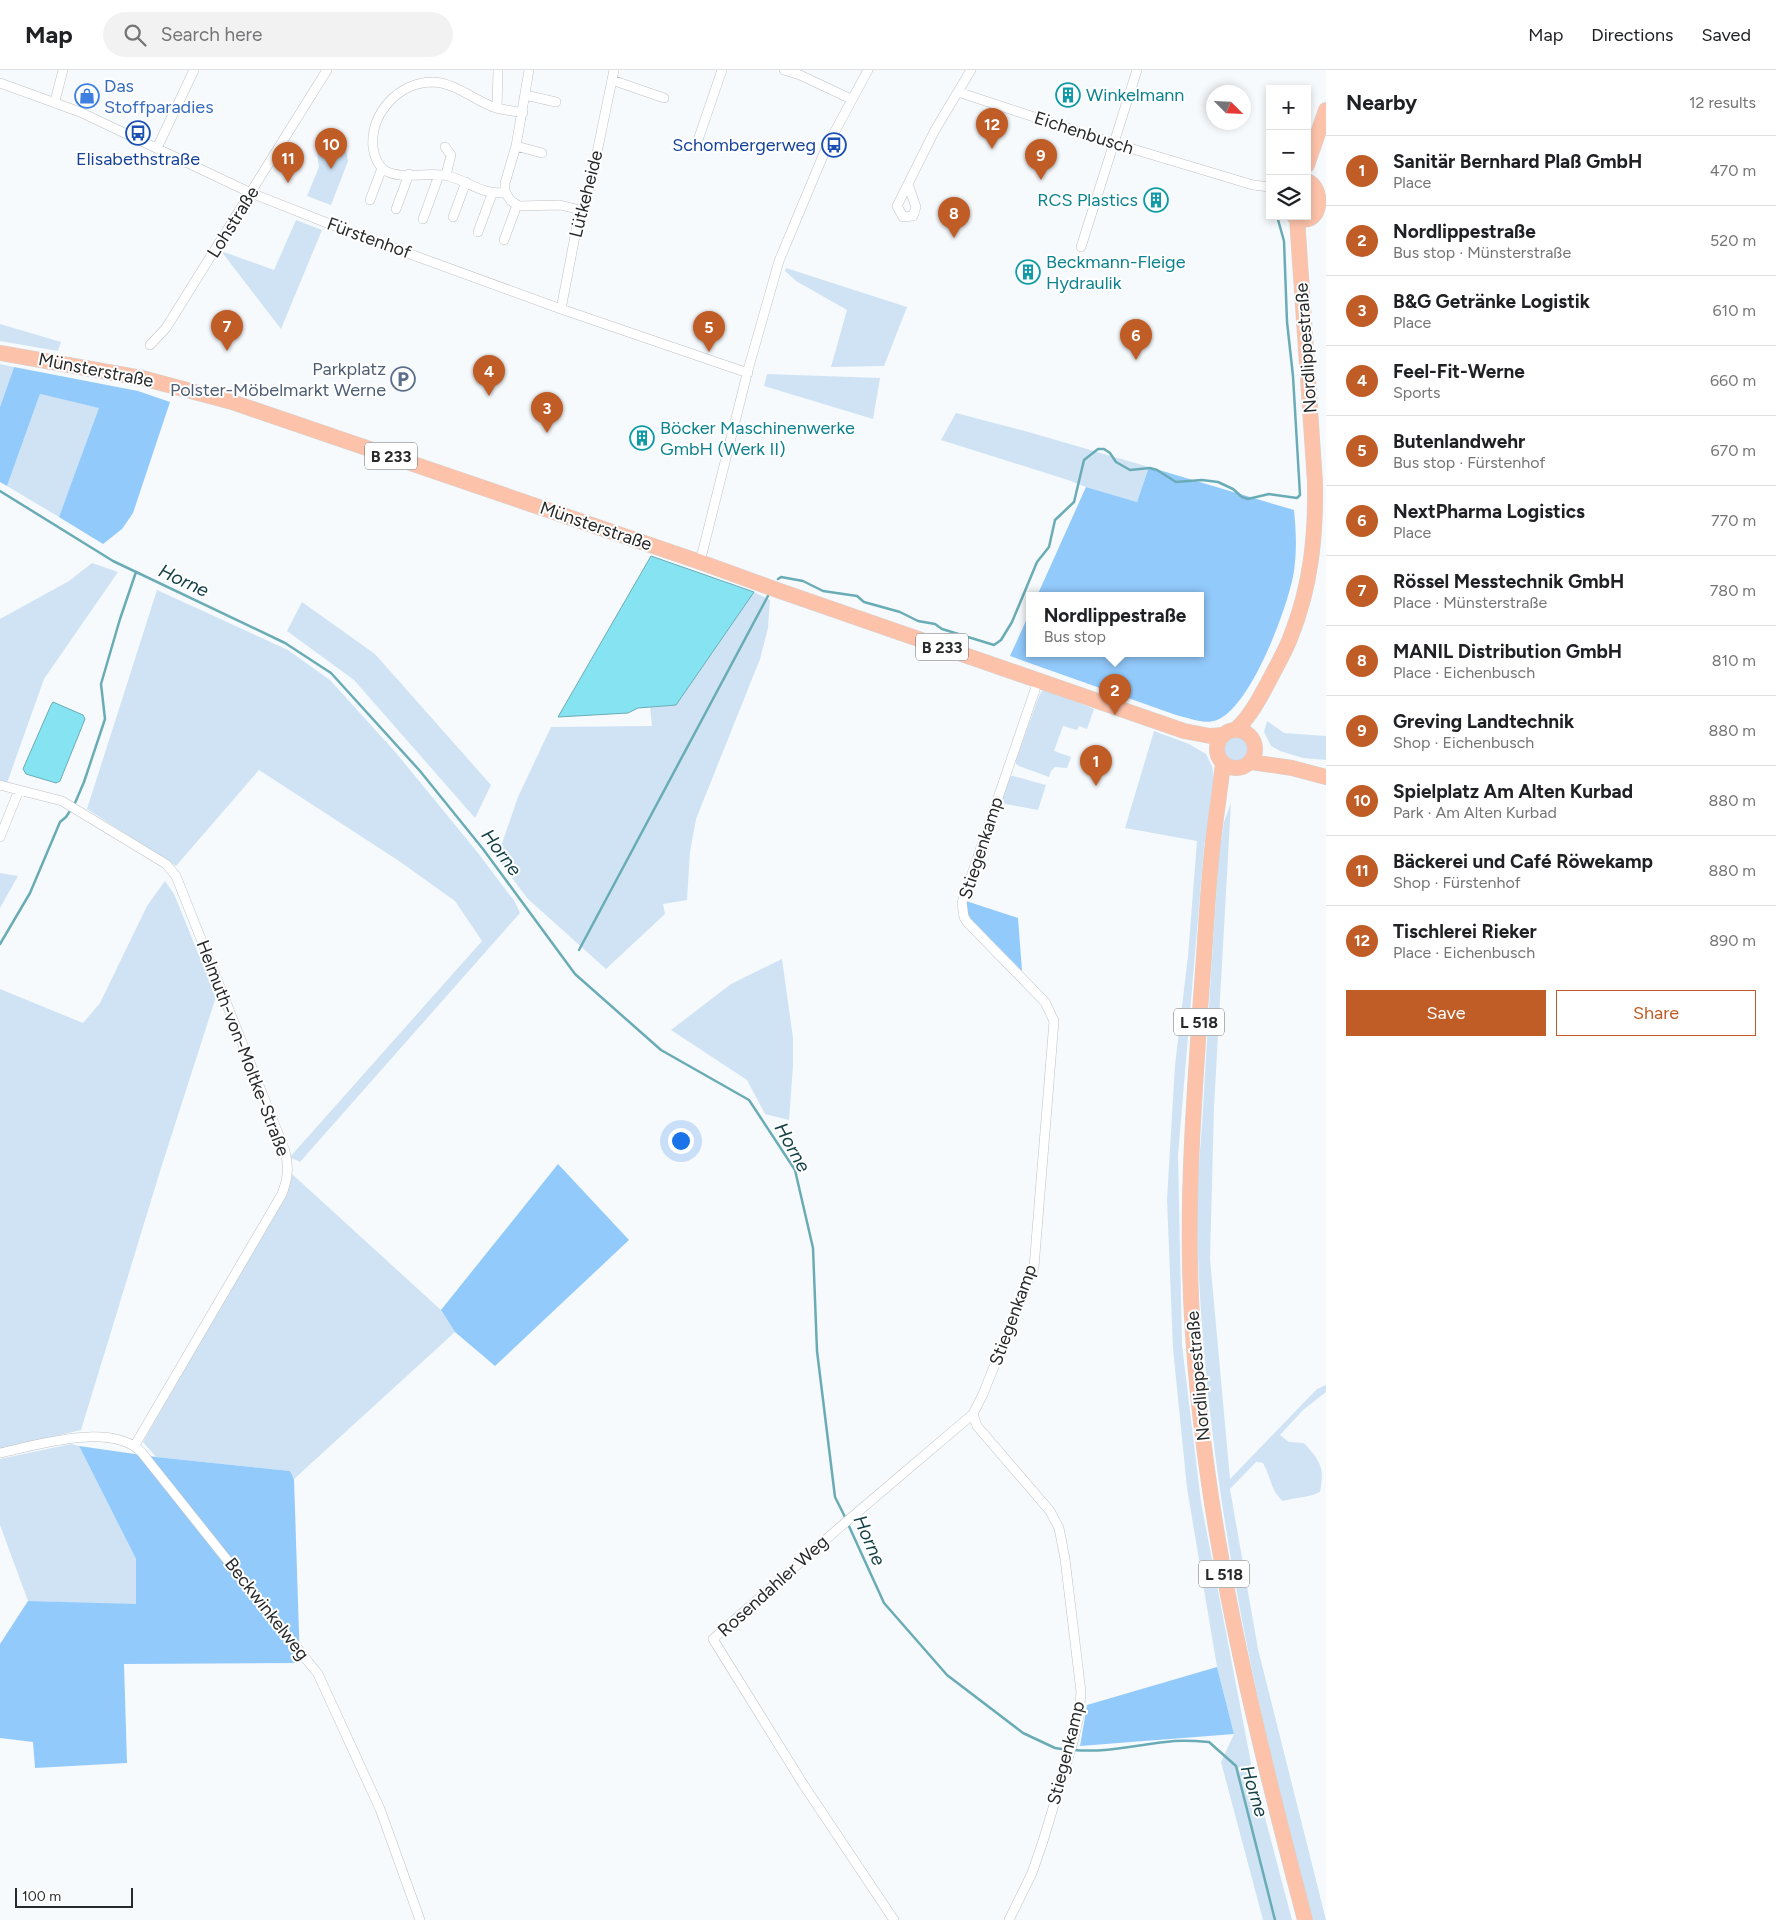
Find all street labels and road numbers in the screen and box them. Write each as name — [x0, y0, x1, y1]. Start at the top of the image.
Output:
street label: Eichenbusch — [1032, 107, 1136, 159]
street label: Lütkeheide — [565, 148, 607, 240]
street label: Lohstraße — [202, 182, 264, 262]
street label: Fürstenhof — [324, 213, 414, 263]
street label: Nordlippestraße — [1290, 282, 1322, 414]
street label: Münsterstraße — [37, 348, 156, 392]
road number: B 233 — [365, 442, 417, 470]
street label: Münsterstraße — [537, 497, 655, 555]
road number: B 233 — [916, 634, 968, 660]
street label: Stiegenkamp — [954, 794, 1008, 902]
street label: Helmuth-von-Moltke-Straße — [192, 937, 294, 1159]
road number: L 518 — [1174, 1009, 1224, 1036]
street label: Stiegenkamp — [985, 1261, 1041, 1369]
street label: Nordlippestraße — [1181, 1310, 1215, 1442]
street label: Rosendahler Weg — [713, 1531, 833, 1641]
street label: Beckwinkelweg — [220, 1553, 314, 1665]
road number: L 518 — [1199, 1560, 1249, 1588]
street label: Stiegenkamp — [1043, 1699, 1089, 1807]

